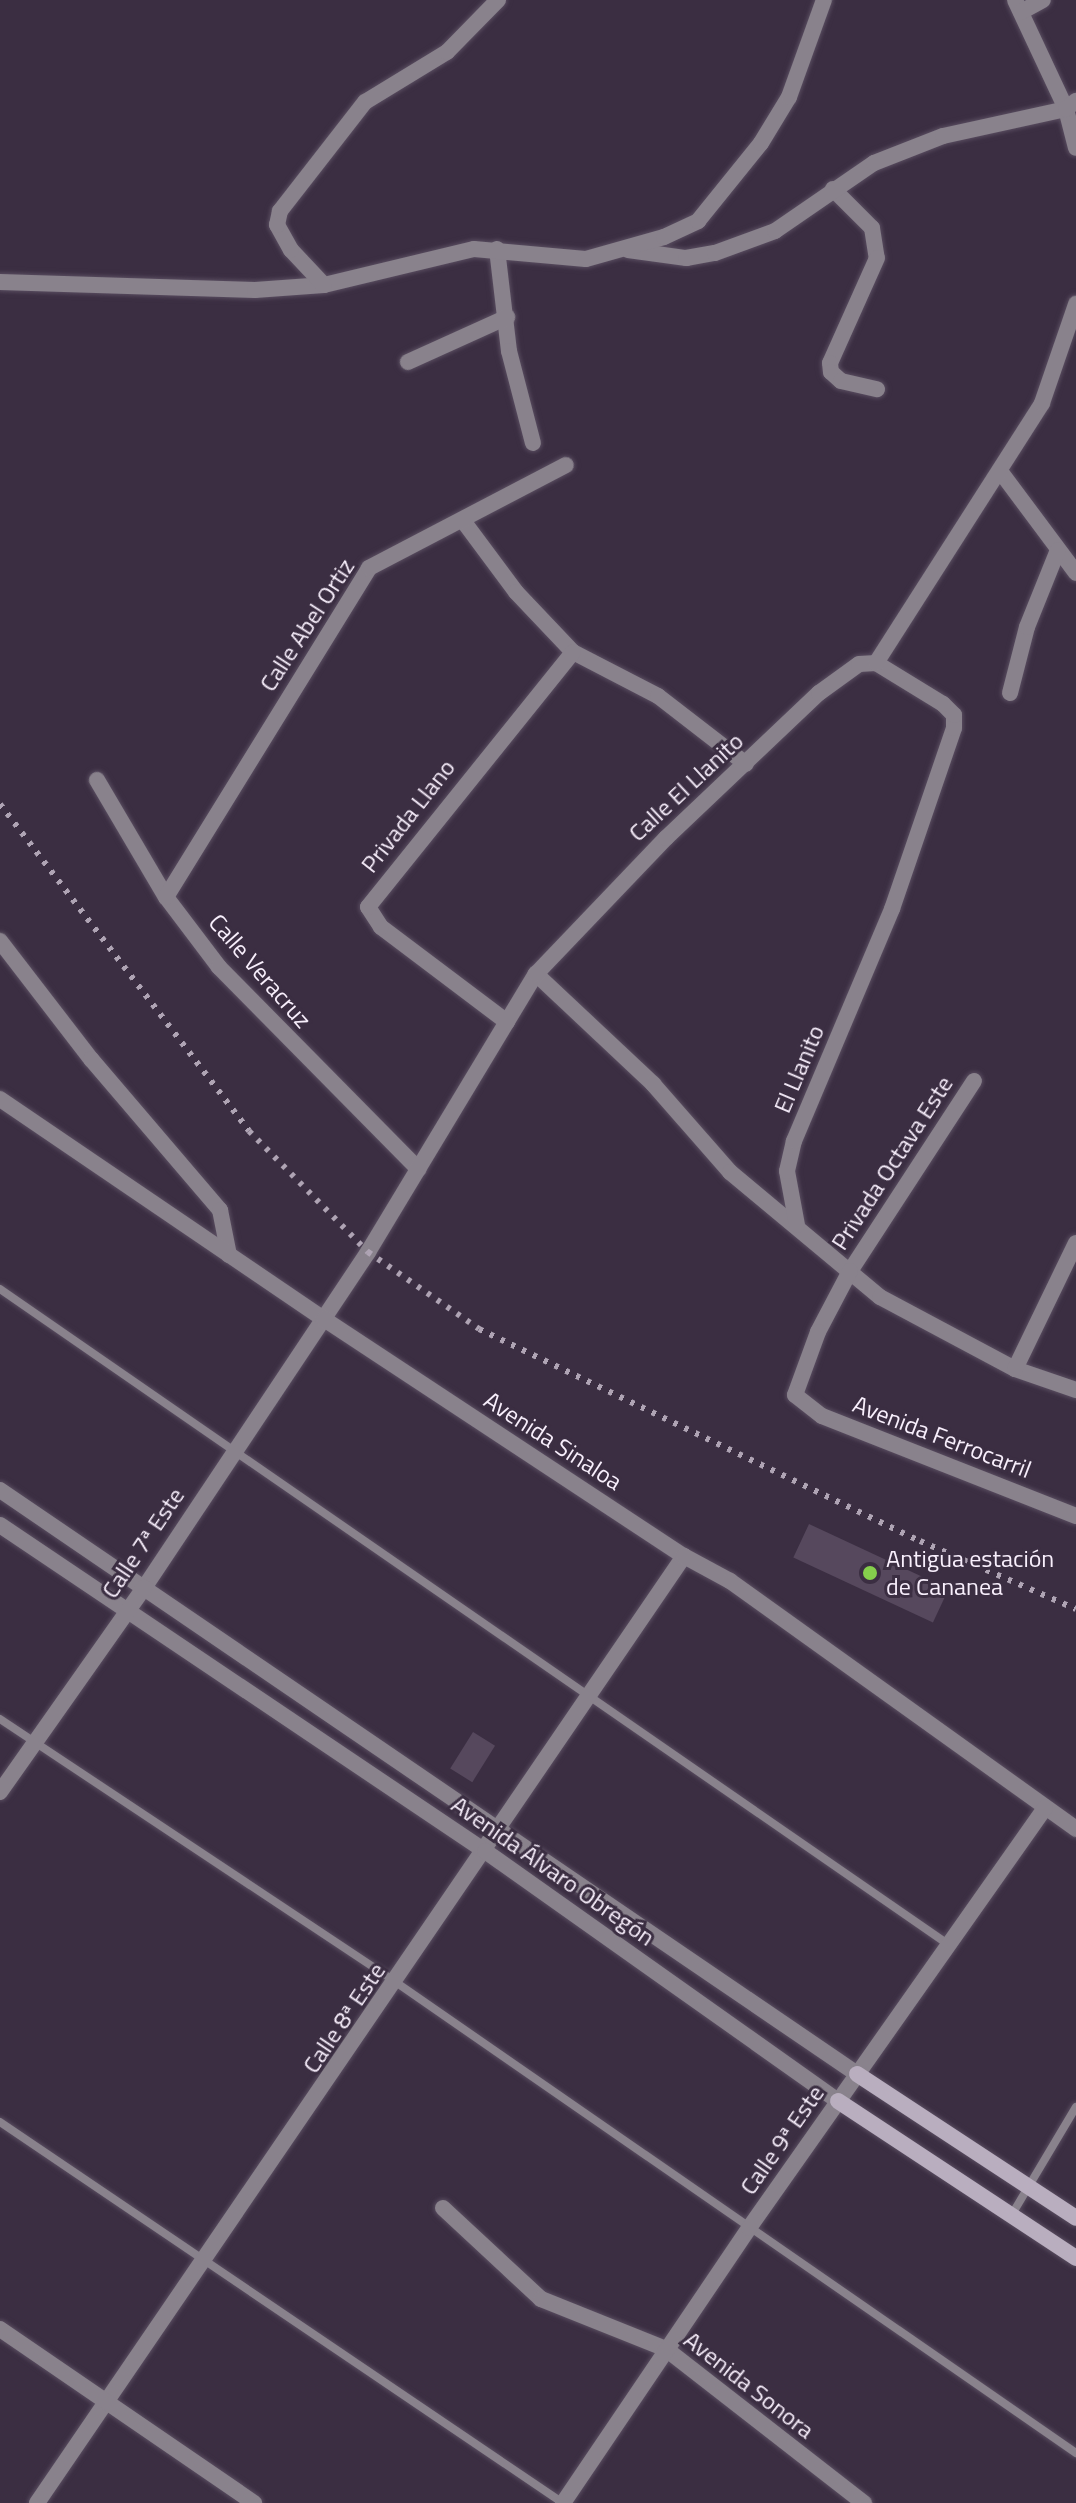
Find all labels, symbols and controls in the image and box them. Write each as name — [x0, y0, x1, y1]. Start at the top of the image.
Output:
street label: Calle Abel Ortiz — [253, 553, 361, 697]
street label: Calle El Llanito — [623, 727, 749, 847]
street label: Privada Llano — [355, 754, 461, 878]
street label: Calle Veracruz — [203, 908, 317, 1034]
street label: El Llanito — [768, 1021, 830, 1117]
street label: Privada Octava Este — [825, 1071, 959, 1255]
street label: Avenida Sinaloa — [479, 1386, 627, 1496]
street label: Avenida Ferrocarril — [849, 1390, 1035, 1484]
street label: Calle 7ª Este — [96, 1482, 190, 1604]
place label: Antigua estación de Cananea — [886, 1545, 1054, 1601]
marker: Antigua estación de Cananea — [861, 1564, 879, 1582]
street label: Avenida Álvaro Obregón — [446, 1790, 660, 1952]
street label: Calle 8ª Este — [297, 1957, 391, 2079]
street label: Calle 9ª Este — [734, 2080, 830, 2200]
street label: Avenida Sonora — [678, 2325, 820, 2445]

